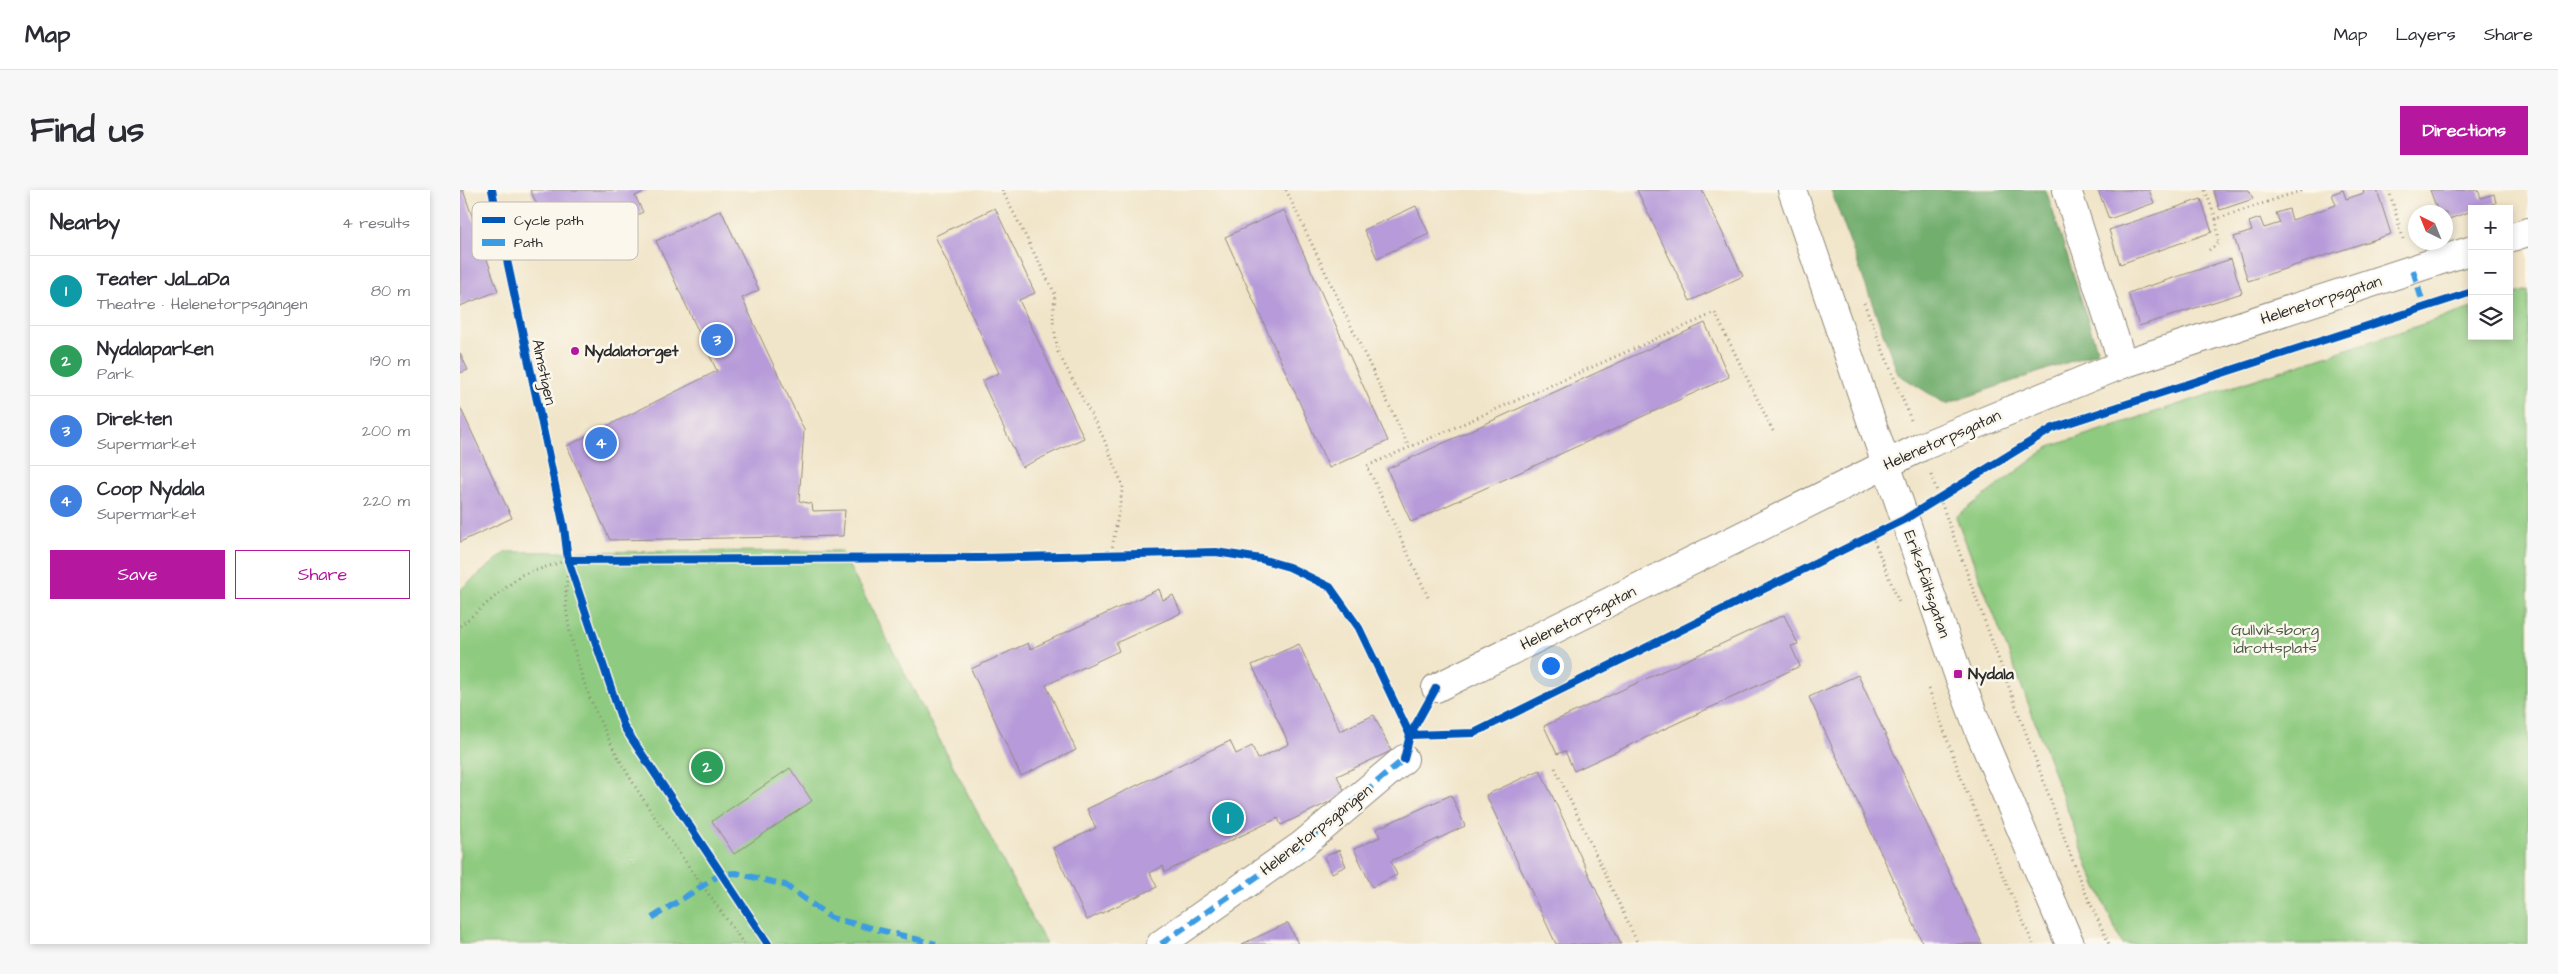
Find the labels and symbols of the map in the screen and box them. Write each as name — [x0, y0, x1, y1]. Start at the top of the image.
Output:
legend — [472, 202, 638, 260]
north arrow — [2408, 205, 2453, 250]
text: Cycle path — [514, 211, 583, 231]
text: Path — [514, 233, 543, 253]
street label: Helenetorpsgatan — [2257, 270, 2385, 331]
pin: 3 — [701, 321, 733, 359]
street label: Almstigen — [525, 337, 562, 407]
place label: Nydalatorget — [585, 340, 679, 364]
marker: Nydalatorget — [569, 345, 581, 357]
street label: Helenetorpsgatan — [1880, 404, 2005, 477]
pin: 4 — [585, 424, 617, 462]
street label: Eriksfältsgatan — [1897, 527, 1956, 641]
street label: Helenetorpsgatan — [1516, 580, 1640, 656]
park label: Gullviksborg idrottsplats — [2231, 619, 2319, 659]
your location — [1538, 653, 1564, 679]
place label: Nydala — [1968, 663, 2015, 686]
marker: Nydala — [1952, 668, 1964, 680]
pin: 2 — [691, 748, 723, 786]
street label: Helenetorpsgången — [1255, 779, 1377, 882]
pin: 1 — [1212, 799, 1244, 837]

